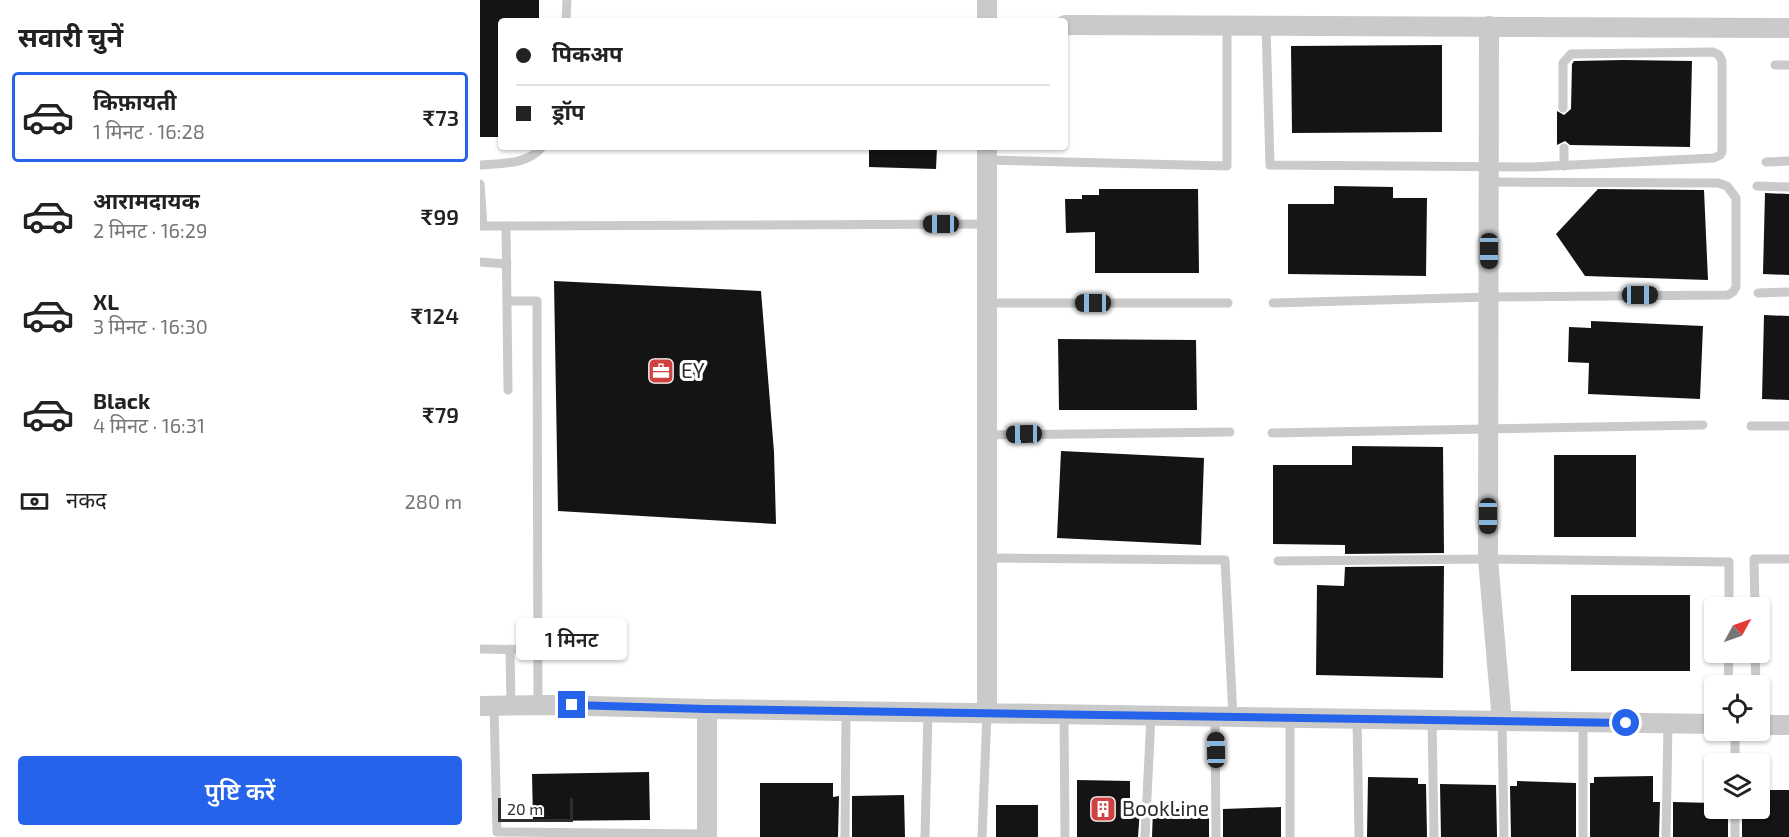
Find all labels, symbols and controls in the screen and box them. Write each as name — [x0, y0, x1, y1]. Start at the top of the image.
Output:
text: सवारी चुनें — [18, 20, 123, 52]
text: पिकअप — [552, 40, 623, 66]
text: किफ़ायती — [93, 88, 177, 114]
icon: car — [21, 90, 75, 144]
text: ड्रॉप — [552, 98, 585, 124]
text: ₹73 — [422, 104, 459, 130]
text: 1 मिनट · 16:28 — [93, 119, 205, 143]
text: आरामदायक — [93, 187, 200, 213]
icon: car — [21, 189, 75, 243]
text: ₹99 — [421, 203, 459, 229]
car — [923, 215, 959, 233]
text: 2 मिनट · 16:29 — [93, 218, 207, 242]
car — [1480, 233, 1498, 269]
car — [1622, 286, 1658, 304]
icon: car — [21, 288, 75, 342]
text: XL — [93, 288, 119, 314]
car — [1075, 294, 1111, 312]
text: ₹124 — [411, 302, 459, 328]
text: 3 मिनट · 16:30 — [93, 314, 208, 338]
office icon: EY — [646, 356, 676, 386]
place label: EY — [681, 357, 705, 382]
icon: car — [21, 387, 75, 441]
text: Black — [93, 387, 150, 413]
text: ₹79 — [422, 401, 459, 427]
text: 4 मिनट · 16:31 — [93, 413, 205, 437]
car — [1006, 425, 1042, 443]
icon: cash — [18, 485, 51, 518]
text: नकद — [66, 486, 107, 512]
text: 280 m — [405, 489, 462, 513]
car — [1479, 498, 1497, 534]
north arrow — [1704, 597, 1770, 663]
map controls — [1704, 597, 1770, 819]
callout: 1 मिनट — [516, 618, 628, 660]
text: 1 मिनट — [545, 627, 598, 651]
button: locate — [1704, 675, 1770, 741]
route end — [558, 691, 585, 718]
route start — [1612, 709, 1639, 736]
car — [1207, 732, 1225, 768]
button: layers — [1704, 753, 1770, 819]
button: पुष्टि करें — [18, 756, 462, 825]
building icon: BookLine — [1088, 794, 1118, 824]
scale bar — [498, 795, 573, 822]
place label: BookLine — [1122, 795, 1209, 820]
text: 20 m — [507, 799, 543, 818]

